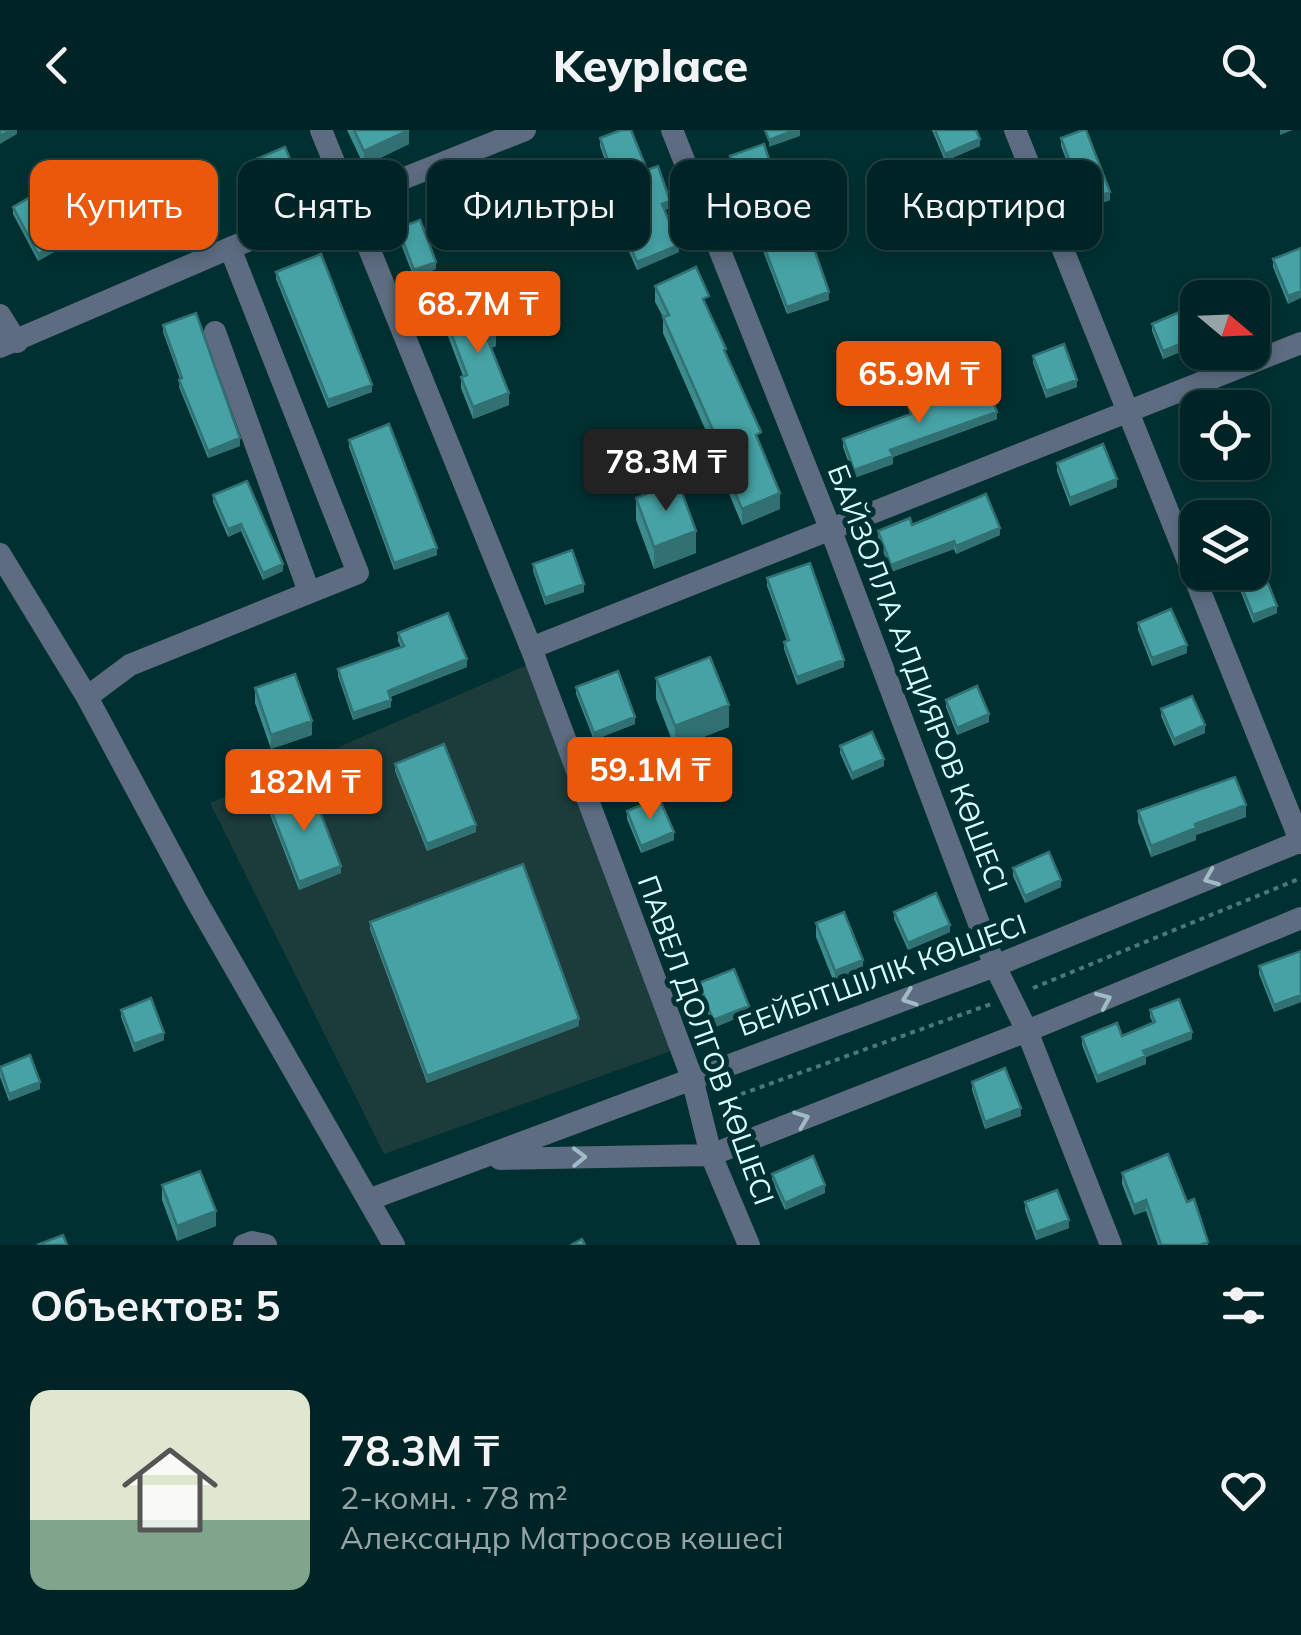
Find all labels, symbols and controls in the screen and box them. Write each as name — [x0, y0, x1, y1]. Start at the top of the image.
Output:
text: Keyplace — [553, 37, 748, 93]
icon: back — [30, 38, 85, 93]
icon: search — [1216, 38, 1271, 93]
chip: Купить — [30, 160, 218, 250]
chip: Снять — [238, 160, 407, 250]
chip: Фильтры — [427, 160, 650, 250]
chip: Новое — [670, 160, 847, 250]
chip: Квартира — [867, 160, 1102, 250]
pin: 68.7M ₸ — [386, 271, 570, 356]
north arrow — [1180, 280, 1270, 370]
map controls — [1180, 280, 1270, 590]
text: 68.7M ₸ — [417, 283, 539, 323]
pin: 65.9M ₸ — [827, 341, 1011, 426]
text: 65.9M ₸ — [858, 353, 980, 393]
button: locate — [1180, 390, 1270, 480]
pin: 78.3M ₸ — [574, 429, 758, 514]
text: 78.3M ₸ — [605, 441, 727, 481]
street label: БАЙЗОЛЛА АЛДИЯРОВ КӨШЕСІ — [821, 459, 1016, 896]
button: layers — [1180, 500, 1270, 590]
pin: 59.1M ₸ — [558, 737, 742, 822]
pin: 182M ₸ — [223, 749, 385, 834]
text: 59.1M ₸ — [589, 749, 711, 789]
text: 182M ₸ — [247, 761, 361, 801]
one-way arrow — [1203, 867, 1221, 887]
street label: ПАВЕЛ ДОЛГОВ КӨШЕСІ — [631, 870, 782, 1209]
street label: БЕЙБІТШІЛІК КӨШЕСІ — [733, 906, 1031, 1043]
one-way arrow — [901, 986, 918, 1007]
one-way arrow — [1094, 991, 1112, 1011]
one-way arrow — [792, 1111, 810, 1131]
one-way arrow — [571, 1147, 587, 1168]
icon: filters — [1216, 1278, 1271, 1333]
text: Объектов: 5 — [30, 1279, 280, 1332]
text: 78.3M ₸ — [340, 1424, 499, 1477]
icon: home — [110, 1430, 230, 1550]
icon: heart — [1216, 1463, 1271, 1518]
text: 2-комн. · 78 m² — [340, 1477, 568, 1517]
text: Александр Матросов көшесі — [340, 1517, 784, 1557]

